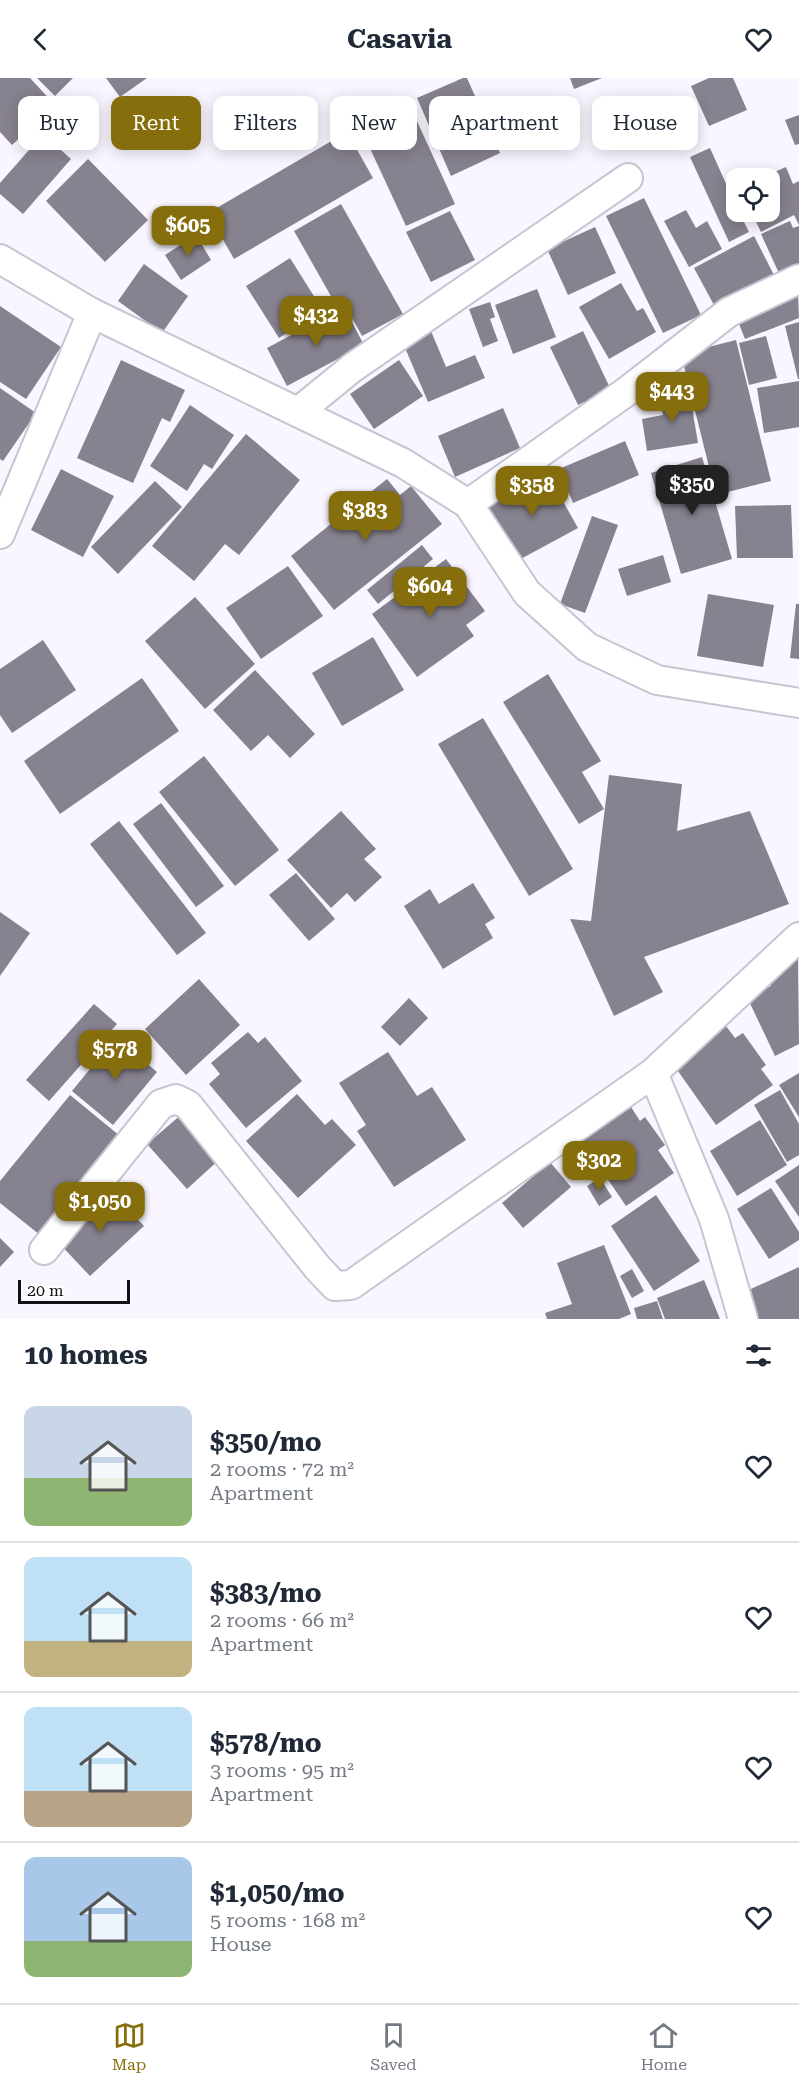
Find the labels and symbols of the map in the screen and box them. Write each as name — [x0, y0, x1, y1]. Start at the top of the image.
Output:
pin: $605 — [152, 206, 224, 257]
pin: $432 — [280, 296, 352, 347]
pin: $443 — [636, 372, 708, 423]
pin: $350 — [656, 465, 728, 516]
pin: $358 — [496, 466, 568, 517]
pin: $383 — [329, 491, 401, 542]
pin: $604 — [394, 567, 466, 618]
pin: $578 — [79, 1030, 151, 1081]
pin: $302 — [563, 1141, 635, 1192]
pin: $1,050 — [51, 1182, 149, 1233]
scale bar — [18, 1277, 130, 1304]

